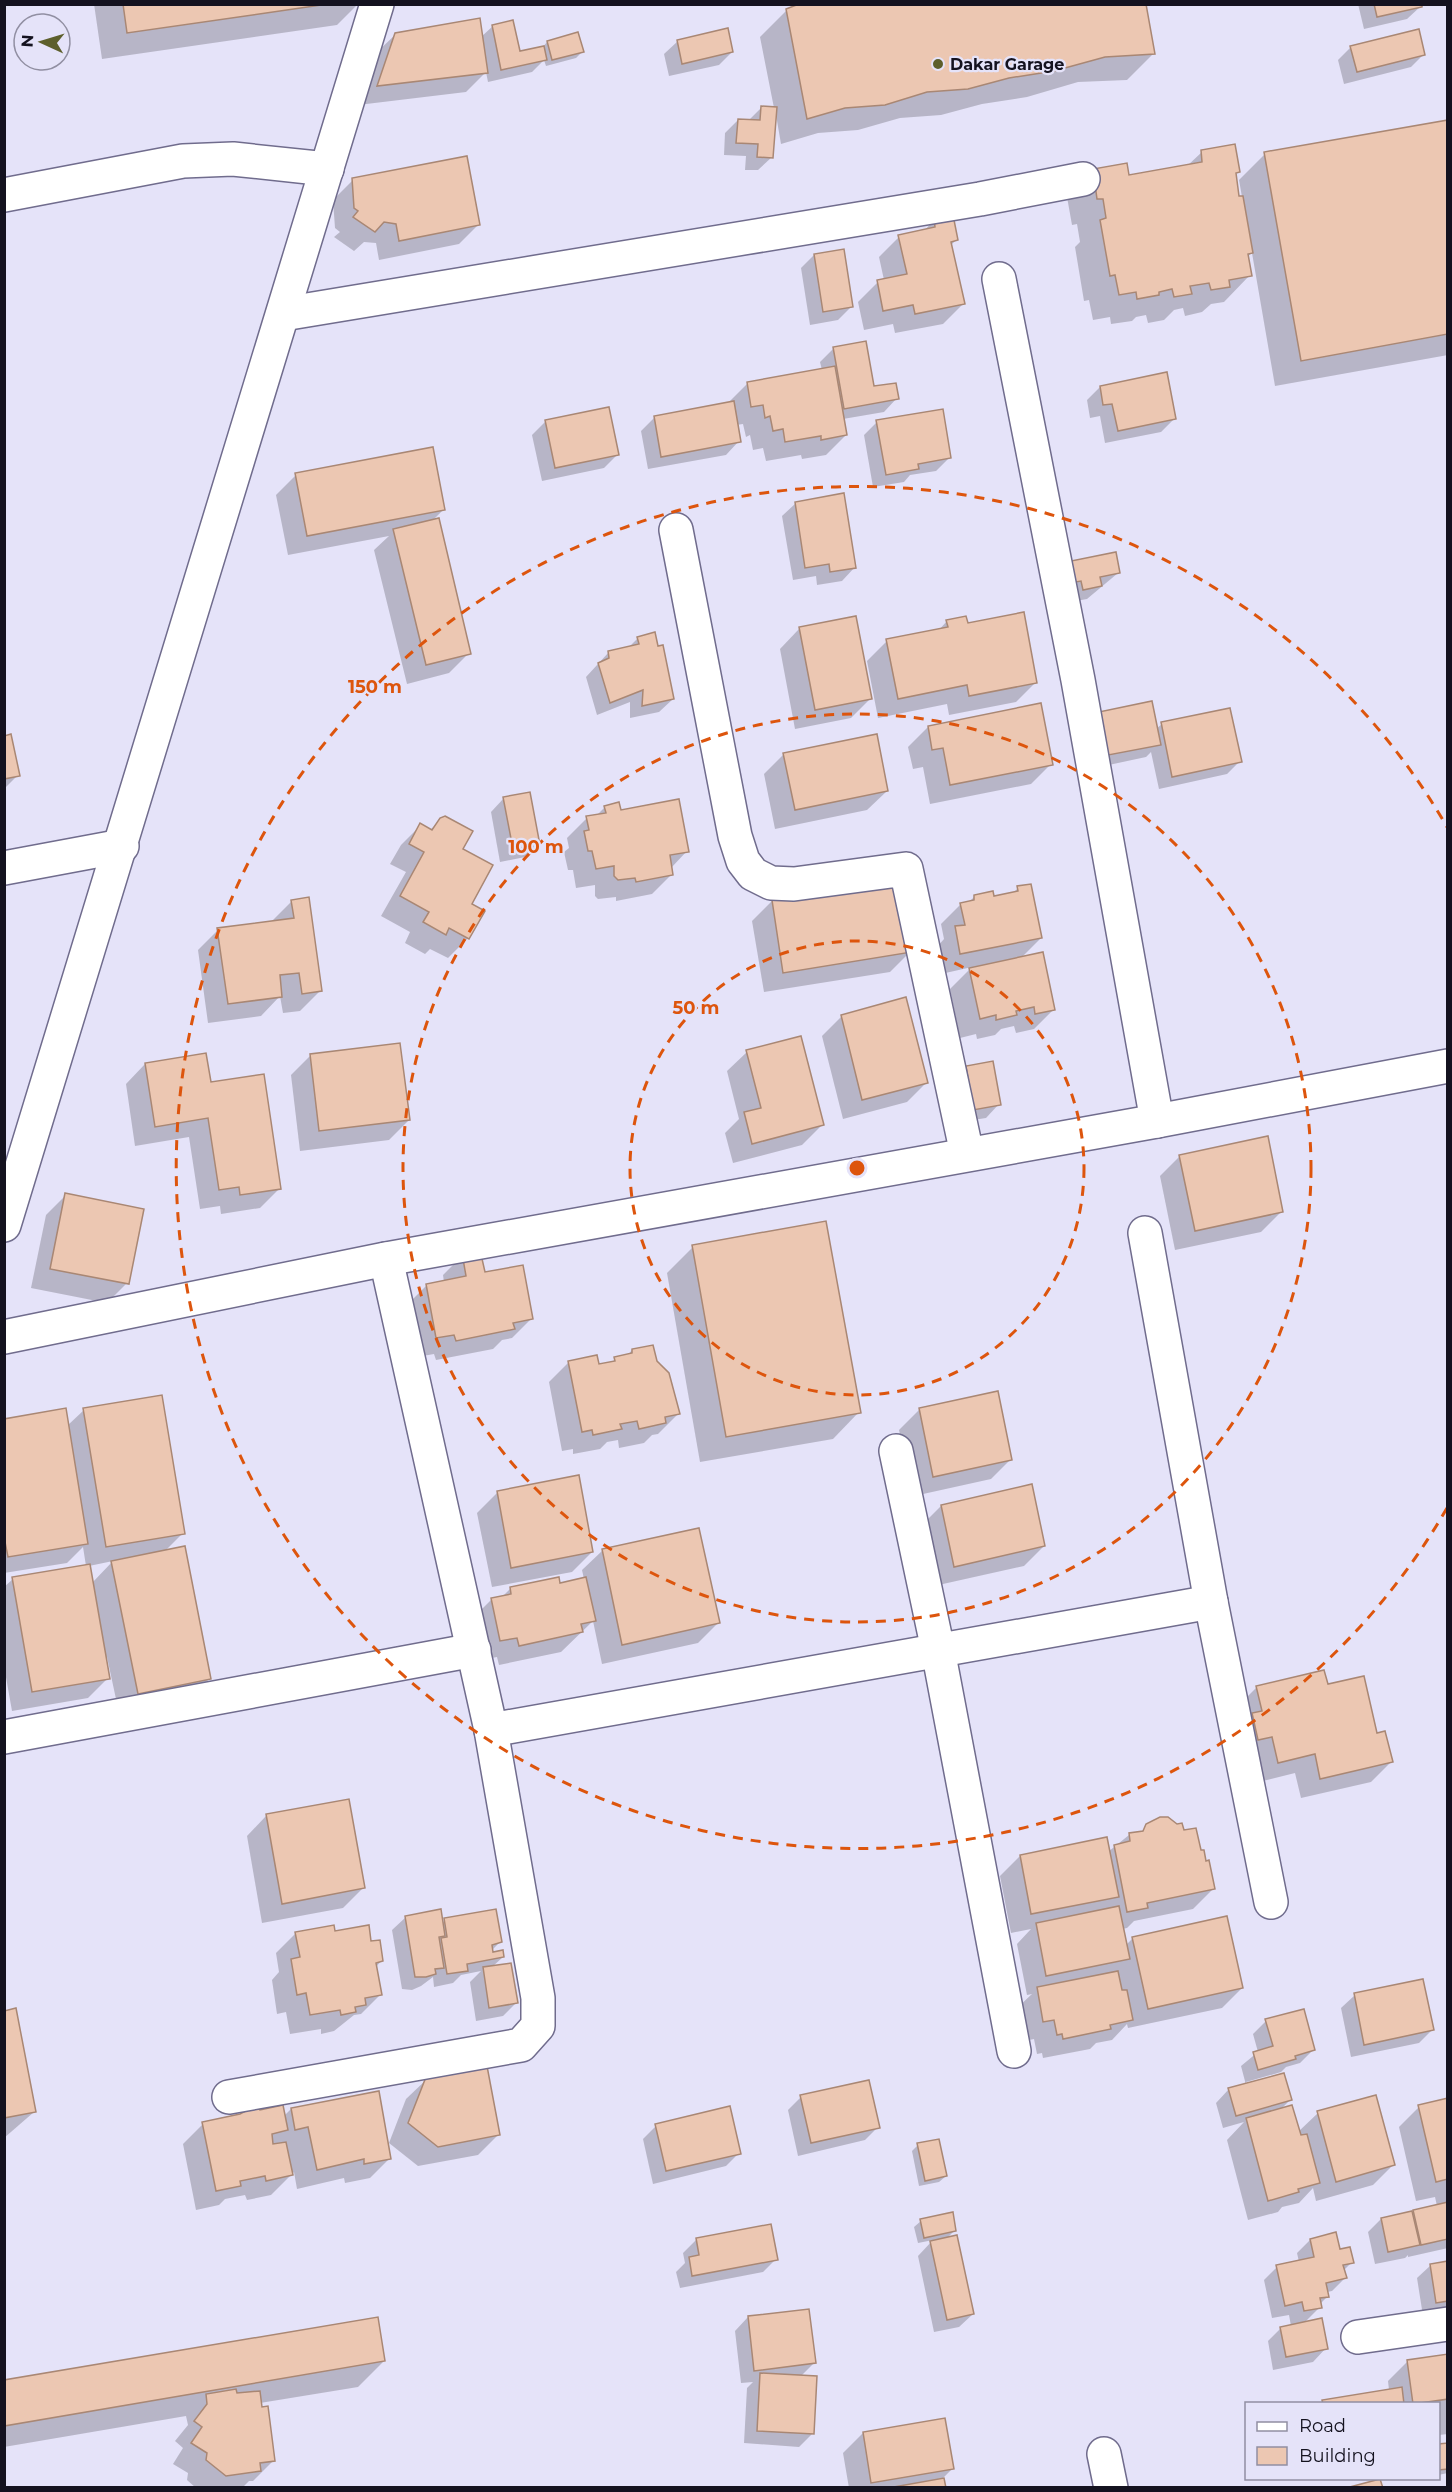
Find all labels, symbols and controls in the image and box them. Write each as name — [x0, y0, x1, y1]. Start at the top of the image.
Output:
north arrow — [12, 12, 72, 72]
text: N — [18, 34, 37, 48]
place label: Dakar Garage — [950, 55, 1064, 74]
marker: Dakar Garage — [931, 57, 945, 71]
text: 150 m — [348, 676, 402, 698]
text: 100 m — [508, 836, 564, 858]
text: 50 m — [673, 997, 719, 1019]
centre of rings — [847, 1158, 867, 1178]
legend — [1245, 2402, 1440, 2480]
text: Road — [1299, 2415, 1346, 2437]
text: Building — [1299, 2445, 1376, 2467]

